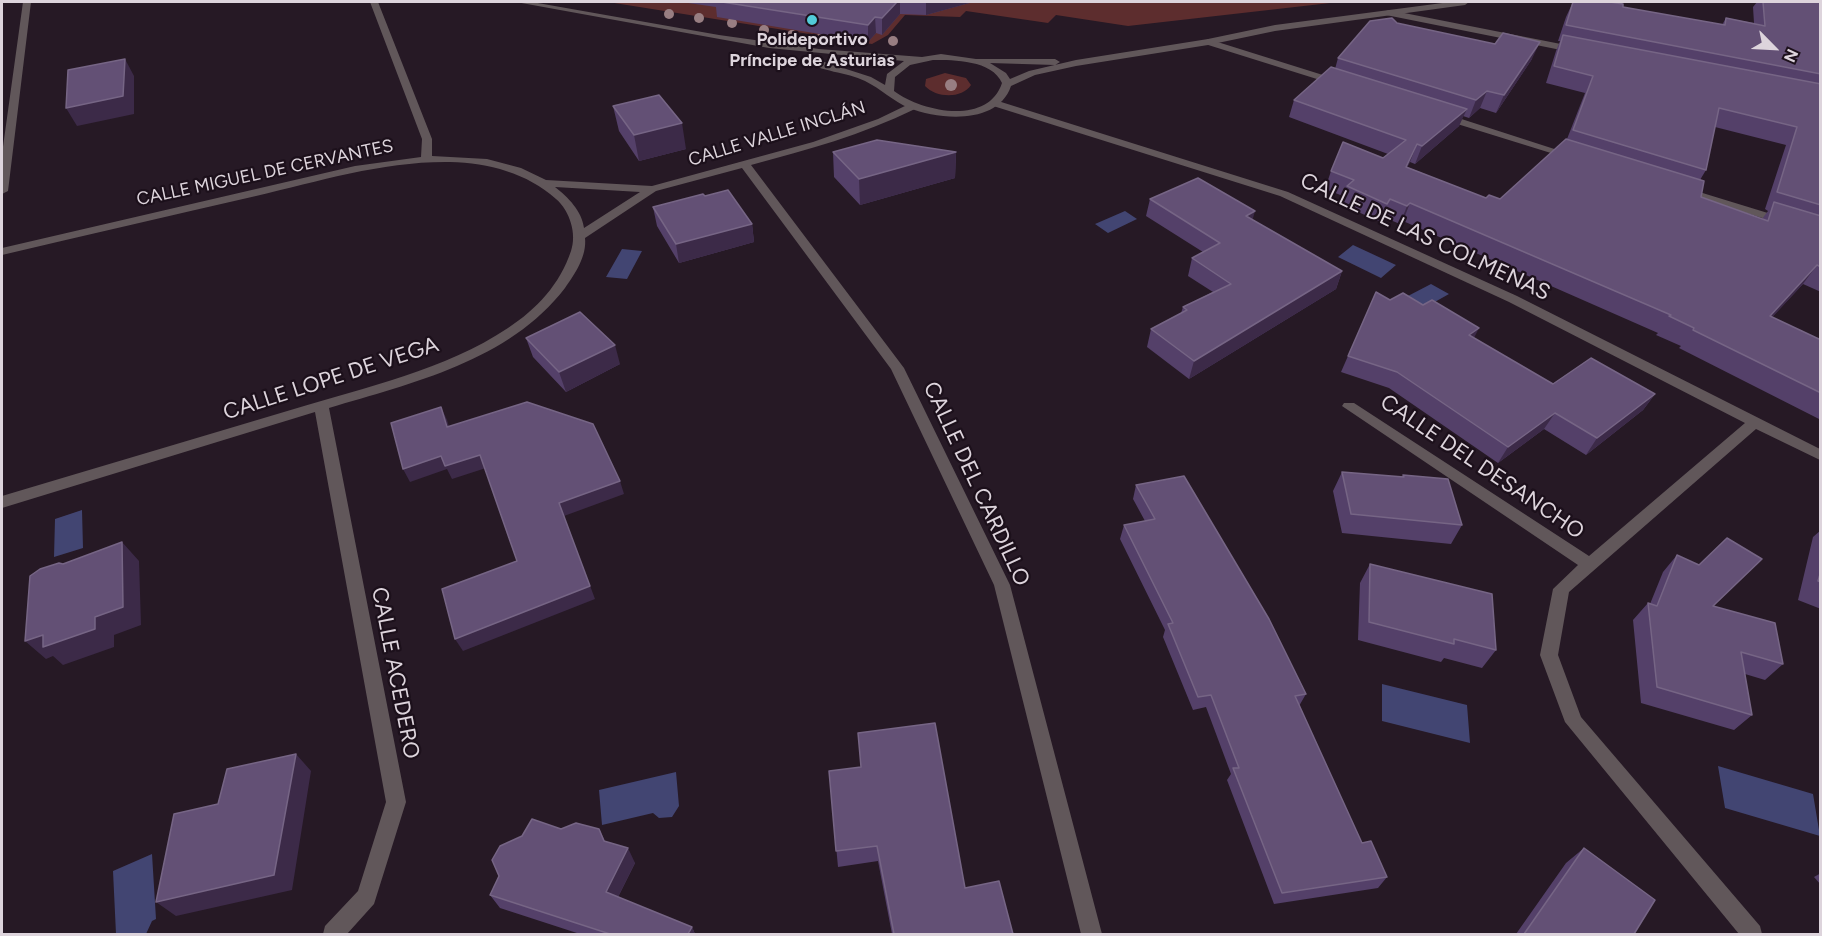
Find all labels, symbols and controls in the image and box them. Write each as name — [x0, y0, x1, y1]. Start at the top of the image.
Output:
marker: Polideportivo Príncipe de Asturias — [805, 13, 819, 27]
north arrow — [1744, 18, 1804, 78]
place label: Polideportivo Príncipe de Asturias — [729, 29, 895, 72]
text: N — [1780, 46, 1802, 65]
street label: CALLE VALLE INCLÁN — [686, 97, 868, 171]
street label: CALLE MIGUEL DE CERVANTES — [135, 135, 395, 211]
street label: CALLE DE LAS COLMENAS — [1296, 167, 1554, 307]
street label: CALLE LOPE DE VEGA — [220, 332, 442, 426]
street label: CALLE DEL CARDILLO — [917, 378, 1035, 590]
street label: CALLE DEL DESANCHO — [1375, 389, 1589, 545]
street label: CALLE ACEDERO — [365, 585, 425, 761]

